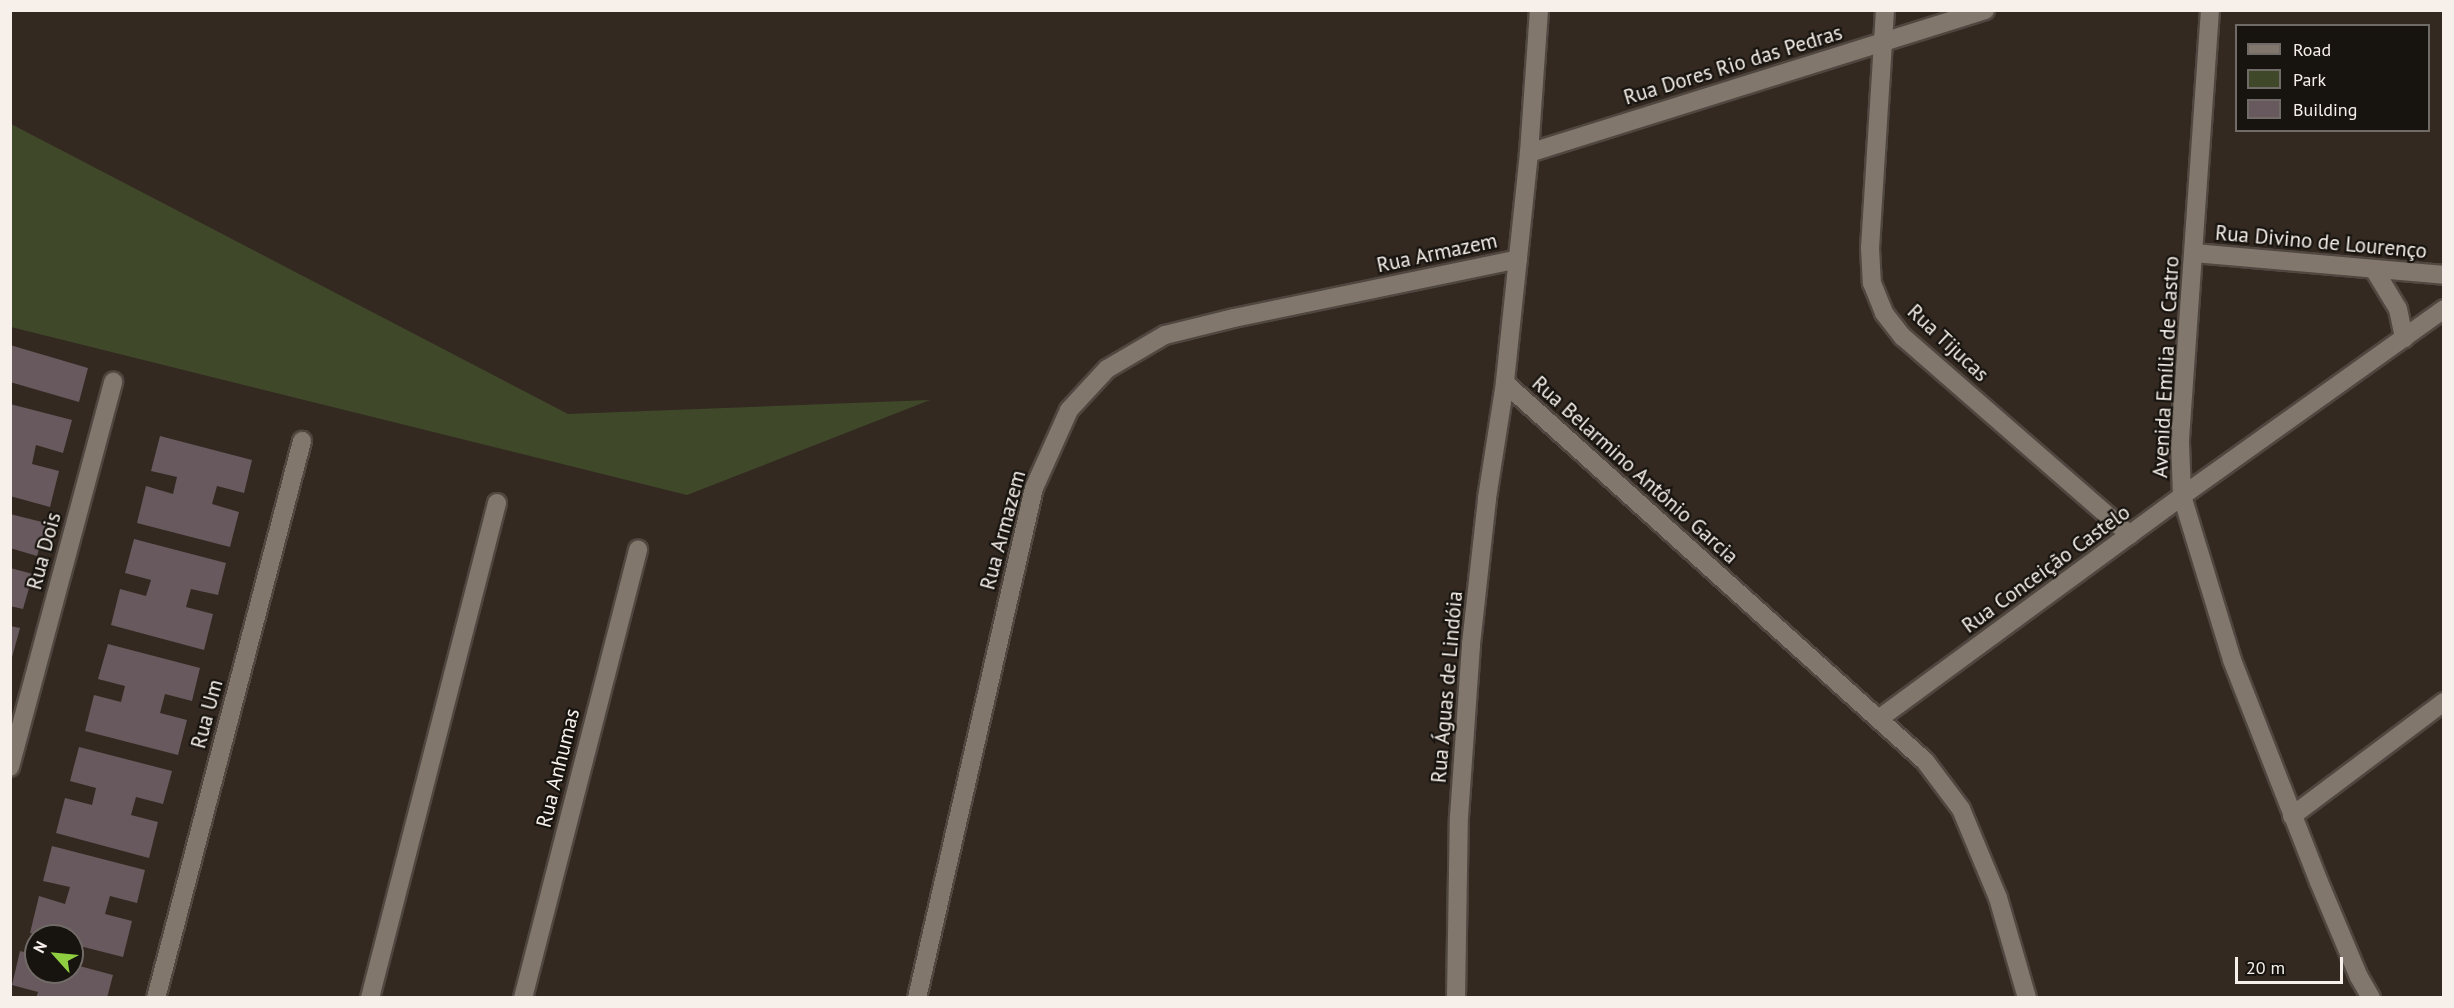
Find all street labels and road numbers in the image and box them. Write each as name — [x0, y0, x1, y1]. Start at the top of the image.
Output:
street label: Rua Dores Rio das Pedras — [1621, 20, 1845, 110]
street label: Rua Divino de Lourenço — [2214, 220, 2428, 264]
street label: Rua Armazem — [1374, 228, 1500, 278]
street label: Avenida Emília de Castro — [2148, 255, 2184, 479]
street label: Rua Tijucas — [1902, 299, 1994, 387]
street label: Rua Belarmino Antônio Garcia — [1527, 371, 1743, 569]
street label: Rua Armazem — [975, 467, 1031, 593]
street label: Rua Conceição Castelo — [1957, 500, 2135, 638]
street label: Rua Dois — [22, 510, 66, 592]
street label: Rua Águas de Lindóia — [1426, 590, 1468, 784]
street label: Rua Um — [186, 677, 228, 751]
street label: Rua Anhumas — [531, 706, 585, 830]

